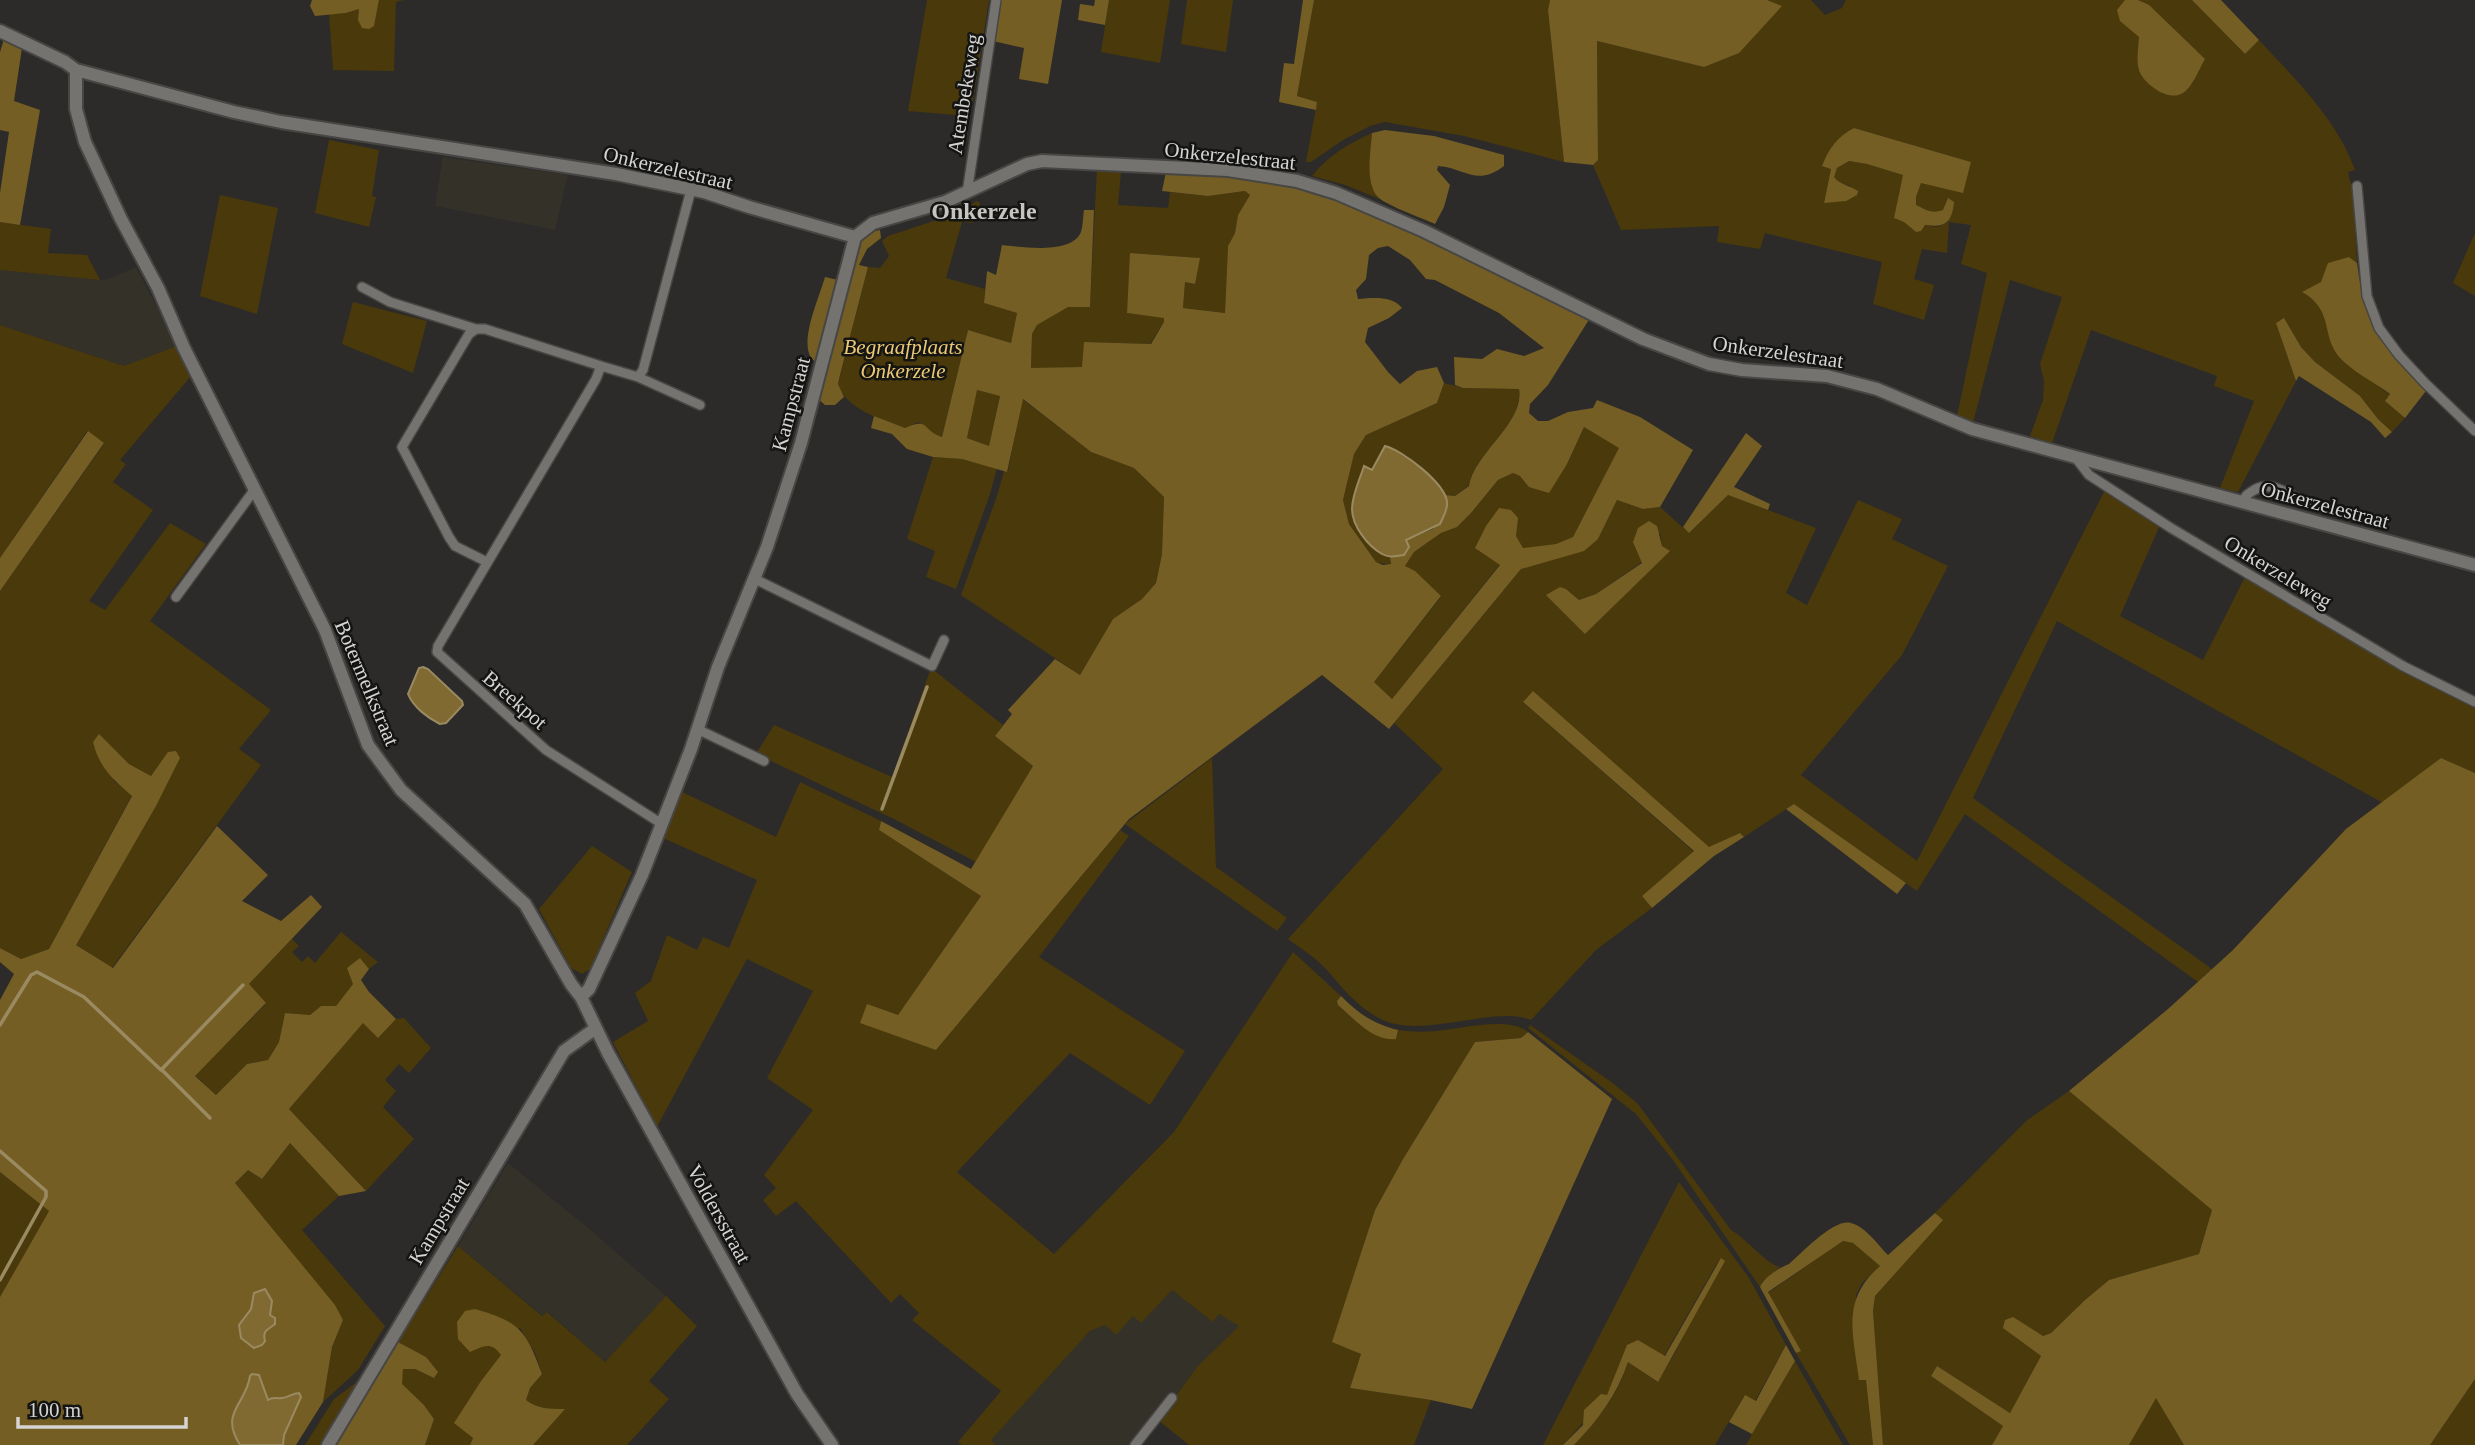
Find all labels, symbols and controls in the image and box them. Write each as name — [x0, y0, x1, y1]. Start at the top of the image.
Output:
street label: Atembekeweg — [943, 32, 985, 156]
street label: Onkerzelestraat — [1163, 137, 1297, 175]
street label: Onkerzelestraat — [601, 141, 735, 195]
district label: Onkerzele — [931, 198, 1037, 224]
street label: Onkerzelestraat — [1711, 331, 1845, 373]
park label: Begraafplaats Onkerzele — [844, 335, 963, 383]
street label: Kampstraat — [767, 354, 815, 454]
street label: Onkerzelestraat — [2258, 476, 2392, 534]
street label: Onkerzeleweg — [2220, 530, 2337, 614]
street label: Botermelkstraat — [330, 617, 404, 750]
street label: Breekpot — [478, 666, 552, 734]
street label: Voldersstraat — [682, 1160, 756, 1268]
street label: Kampstraat — [404, 1173, 474, 1269]
scale bar — [18, 1386, 186, 1430]
text: 100 m — [28, 1398, 81, 1422]

